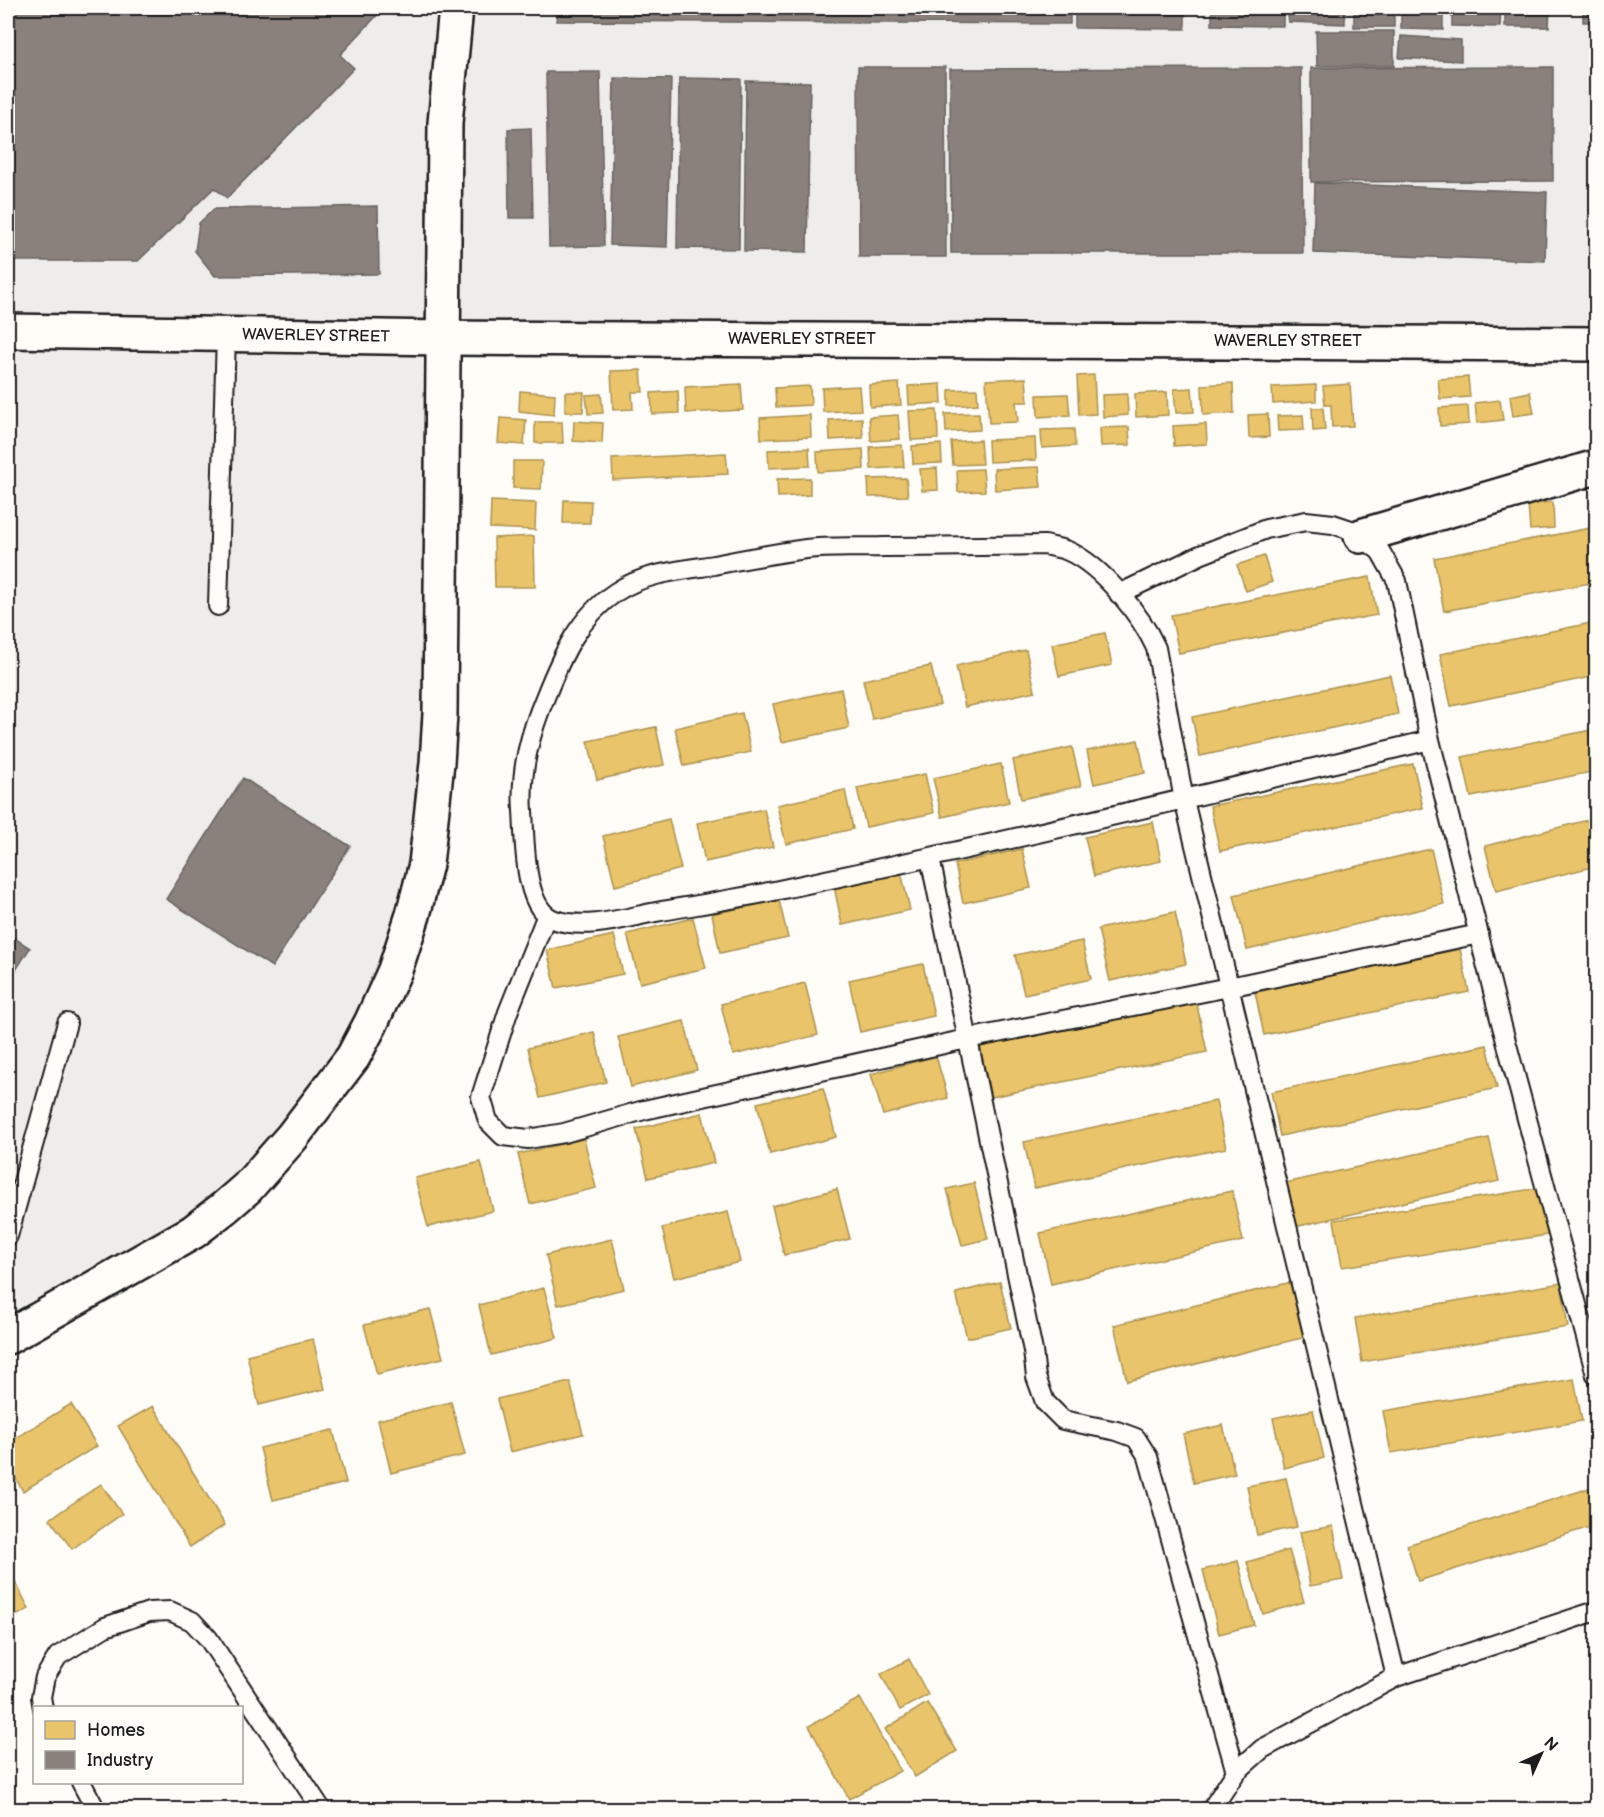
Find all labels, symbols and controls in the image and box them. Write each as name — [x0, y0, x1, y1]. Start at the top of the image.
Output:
street label: WAVERLEY STREET — [242, 325, 390, 347]
street label: WAVERLEY STREET — [728, 330, 876, 349]
street label: WAVERLEY STREET — [1214, 332, 1362, 351]
legend — [33, 1706, 243, 1784]
text: Homes — [87, 1720, 145, 1741]
north arrow — [1511, 1724, 1571, 1784]
text: N — [1540, 1733, 1562, 1755]
text: Industry — [87, 1750, 154, 1771]

